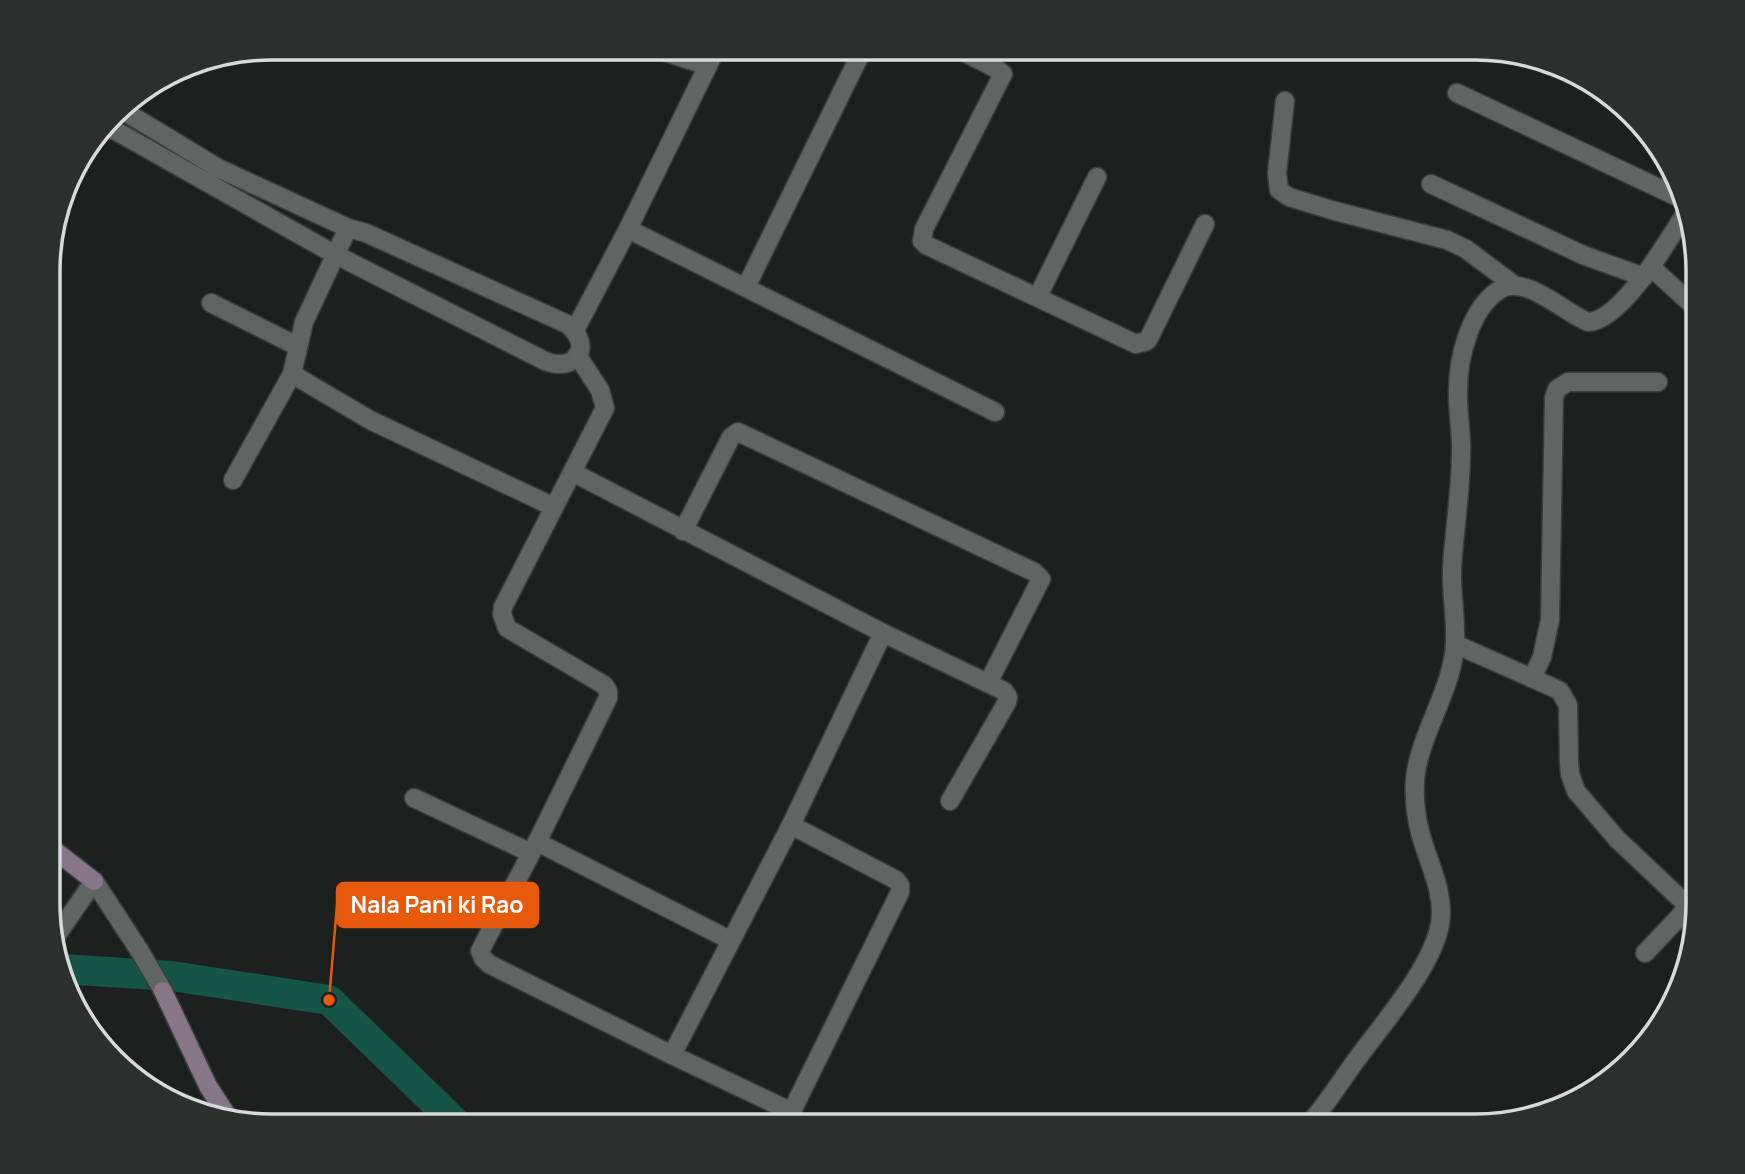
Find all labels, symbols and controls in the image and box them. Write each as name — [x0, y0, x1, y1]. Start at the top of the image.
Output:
callout: Nala Pani ki Rao — [337, 883, 538, 927]
text: Nala Pani ki Rao — [350, 888, 524, 920]

